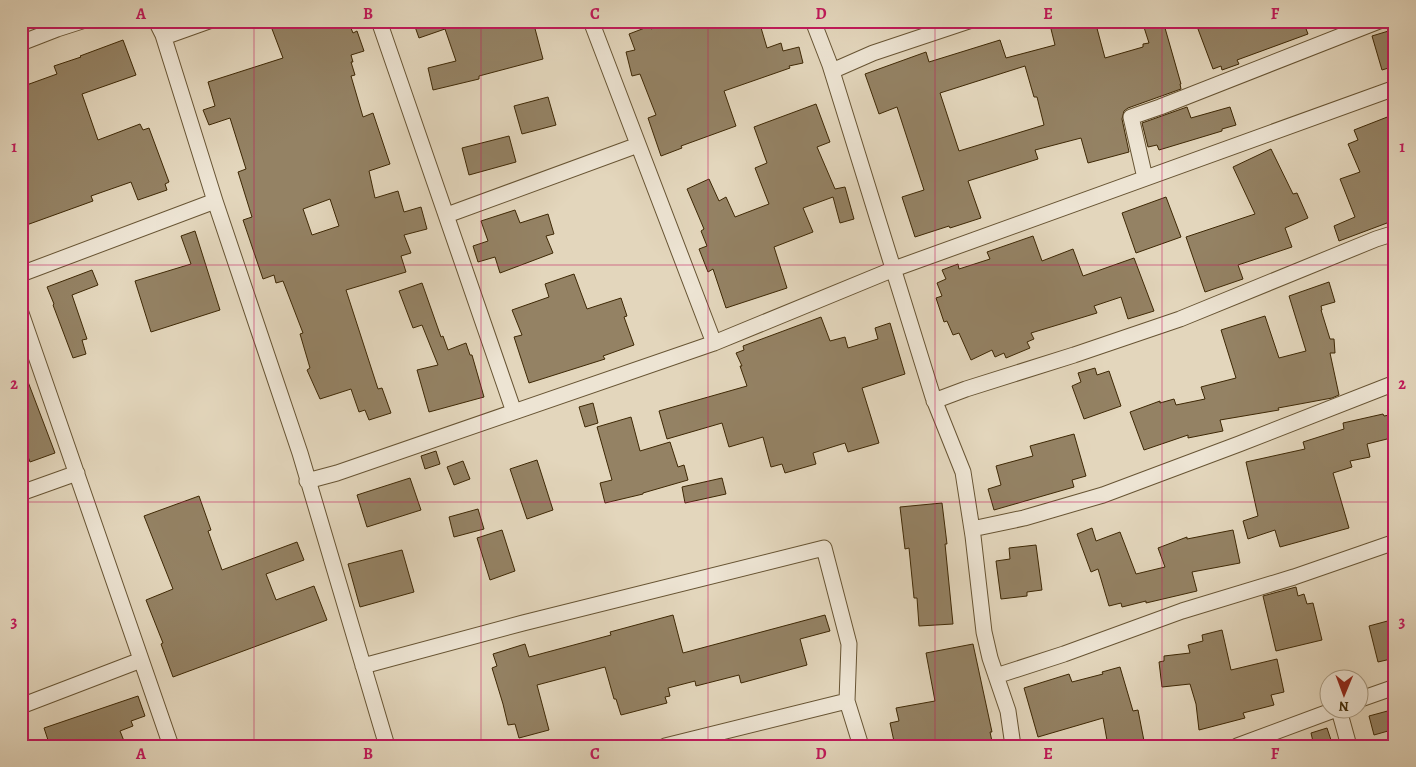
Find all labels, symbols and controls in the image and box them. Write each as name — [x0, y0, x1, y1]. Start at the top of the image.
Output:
text: A — [135, 3, 147, 25]
text: B — [363, 3, 373, 25]
text: C — [590, 3, 600, 25]
text: D — [815, 3, 827, 25]
text: E — [1043, 3, 1053, 25]
text: F — [1271, 3, 1280, 25]
text: 1 — [11, 136, 17, 158]
text: 1 — [1399, 136, 1405, 158]
text: 2 — [10, 373, 18, 395]
text: 2 — [1398, 373, 1406, 395]
text: 3 — [11, 611, 18, 633]
text: 3 — [1399, 611, 1406, 633]
north arrow — [1318, 670, 1368, 720]
text: N — [1339, 697, 1349, 716]
text: A — [135, 743, 147, 765]
text: B — [363, 743, 373, 765]
text: C — [590, 743, 600, 765]
text: D — [815, 743, 827, 765]
text: E — [1043, 743, 1053, 765]
text: F — [1271, 743, 1280, 765]

